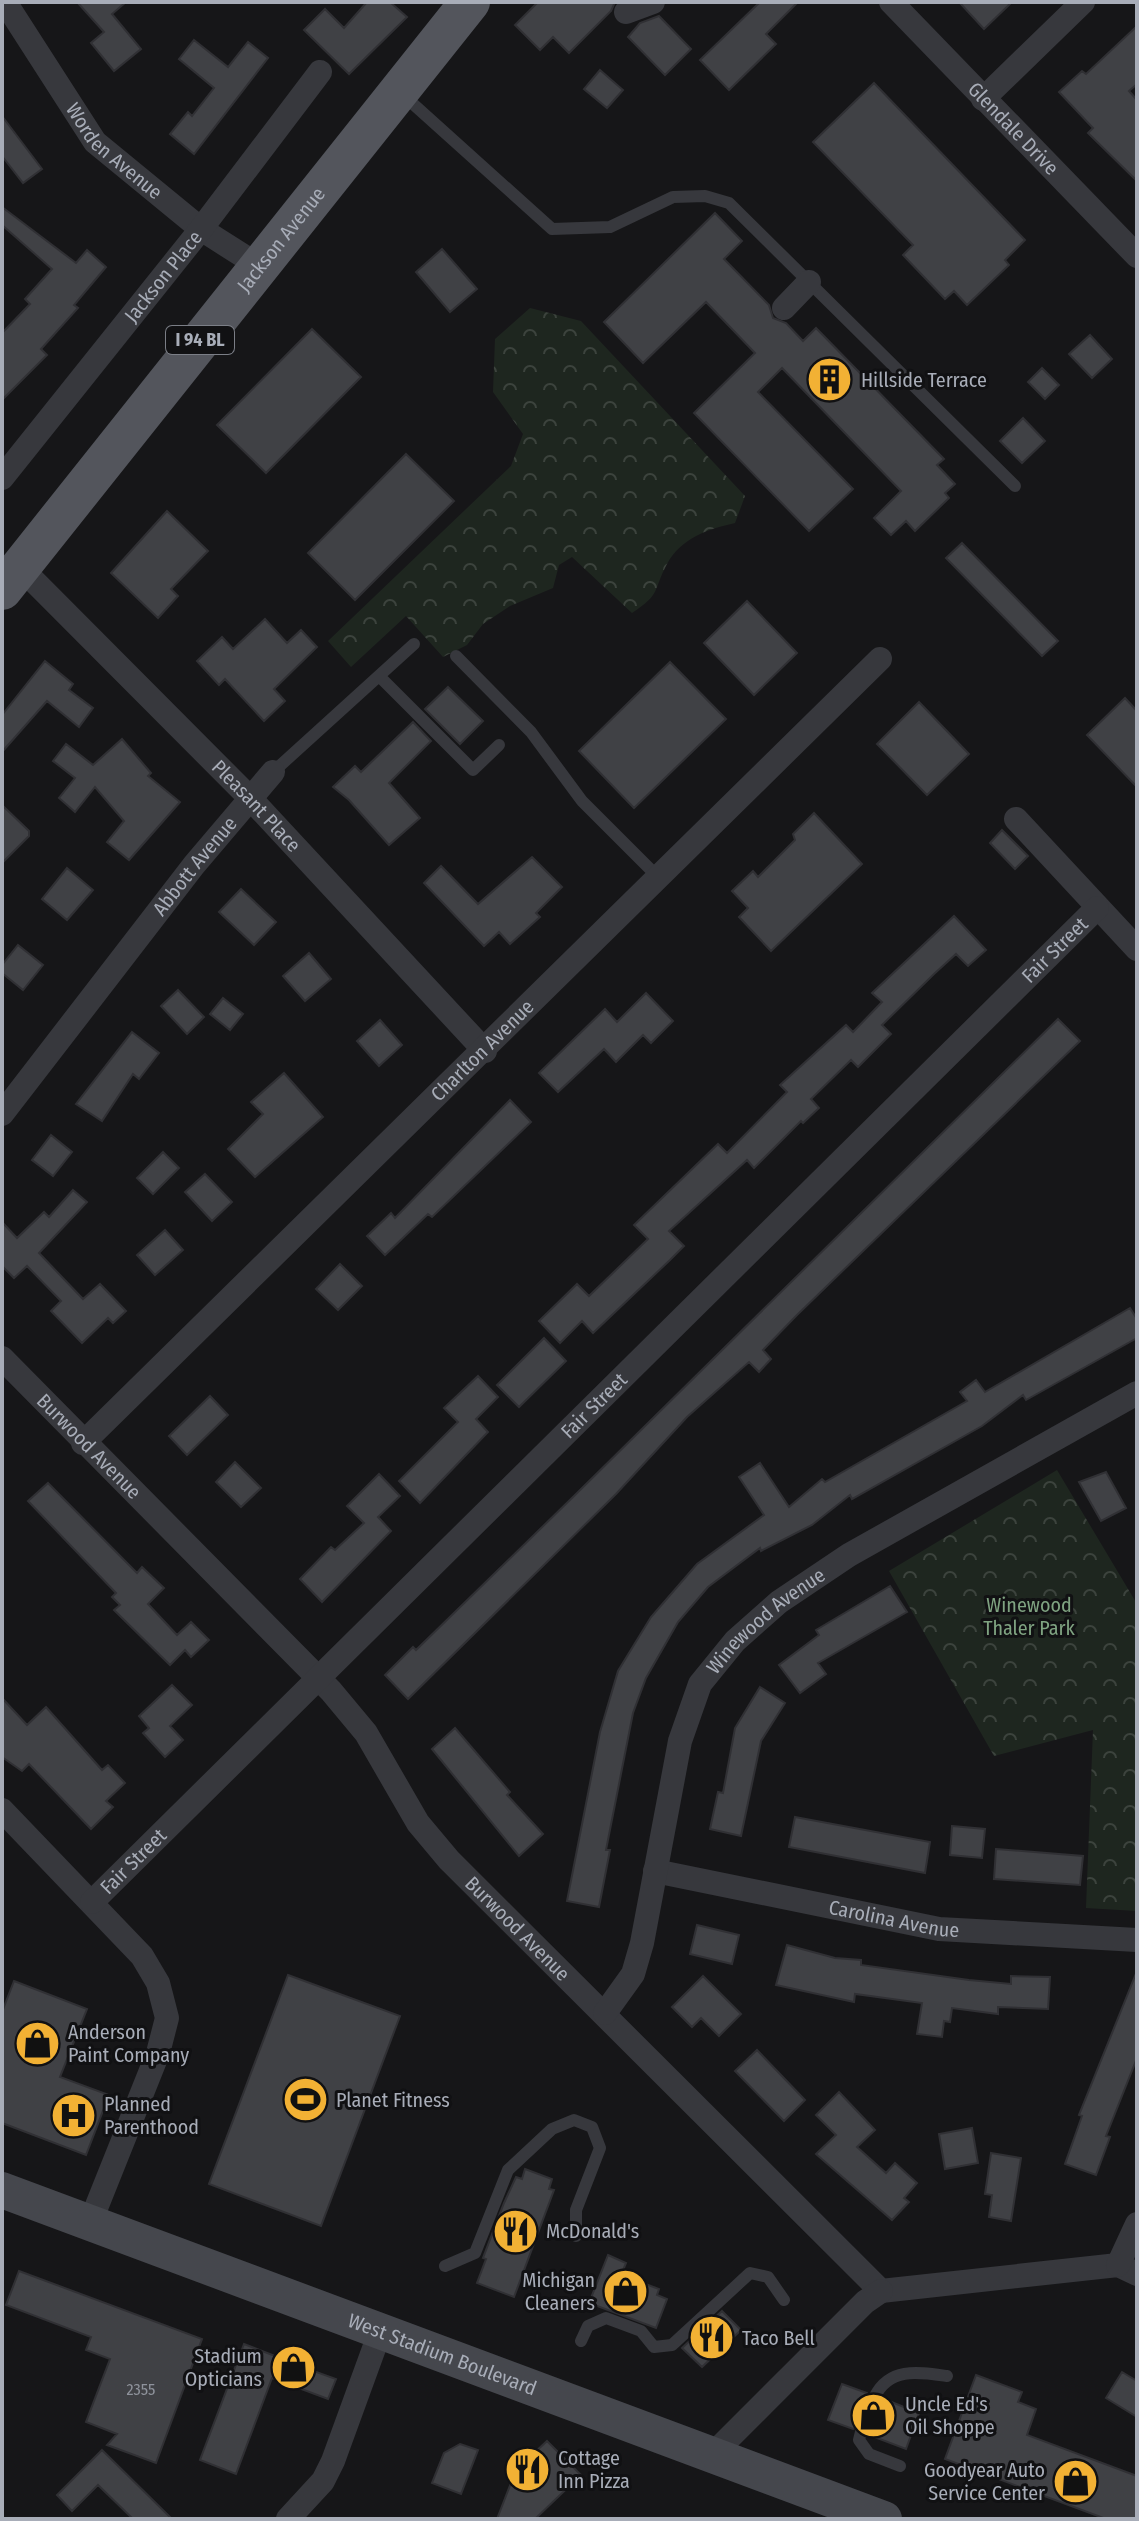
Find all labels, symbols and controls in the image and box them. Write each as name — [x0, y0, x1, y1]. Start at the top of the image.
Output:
street label: Glendale Drive — [963, 77, 1064, 180]
street label: Worden Avenue — [61, 98, 167, 204]
street label: Jackson Avenue — [232, 182, 330, 297]
street label: Jackson Place — [119, 226, 207, 327]
road number: I 94 BL — [166, 326, 234, 354]
building icon: Hillside Terrace — [806, 356, 854, 404]
place label: Hillside Terrace — [861, 368, 987, 392]
street label: Pleasant Place — [207, 755, 306, 857]
street label: Abbott Avenue — [148, 812, 242, 920]
street label: Fair Street — [1017, 912, 1093, 988]
street label: Charlton Avenue — [426, 994, 539, 1106]
street label: Fair Street — [556, 1367, 632, 1443]
street label: Burwood Avenue — [32, 1389, 146, 1504]
street label: Winewood Avenue — [701, 1563, 829, 1679]
park label: Winewood Thaler Park — [983, 1593, 1076, 1640]
street label: Fair Street — [95, 1823, 172, 1899]
street label: Burwood Avenue — [460, 1871, 575, 1986]
street label: Carolina Avenue — [827, 1895, 960, 1942]
shop icon: Anderson Paint Company — [13, 2020, 61, 2068]
place label: Anderson Paint Company — [68, 2020, 189, 2067]
sports icon: Planet Fitness — [281, 2076, 329, 2124]
place label: Planet Fitness — [336, 2088, 450, 2112]
hospital icon: Planned Parenthood — [49, 2092, 97, 2140]
place label: Planned Parenthood — [104, 2092, 199, 2139]
restaurant icon: McDonald's — [491, 2207, 539, 2255]
place label: McDonald's — [546, 2219, 639, 2243]
place label: Michigan Cleaners — [522, 2268, 595, 2315]
shop icon: Michigan Cleaners — [602, 2268, 650, 2316]
street label: West Stadium Boulevard — [345, 2308, 540, 2400]
restaurant icon: Taco Bell — [687, 2314, 735, 2362]
place label: Taco Bell — [742, 2326, 815, 2350]
place label: Stadium Opticians — [185, 2344, 262, 2391]
shop icon: Stadium Opticians — [269, 2344, 317, 2392]
house number: 2355 — [127, 2380, 155, 2399]
shop icon: Uncle Ed's Oil Shoppe — [850, 2392, 898, 2440]
place label: Uncle Ed's Oil Shoppe — [905, 2392, 995, 2439]
restaurant icon: Cottage Inn Pizza — [503, 2446, 551, 2494]
place label: Cottage Inn Pizza — [558, 2446, 630, 2493]
shop icon: Goodyear Auto Service Center — [1052, 2457, 1100, 2505]
place label: Goodyear Auto Service Center — [924, 2458, 1045, 2505]

